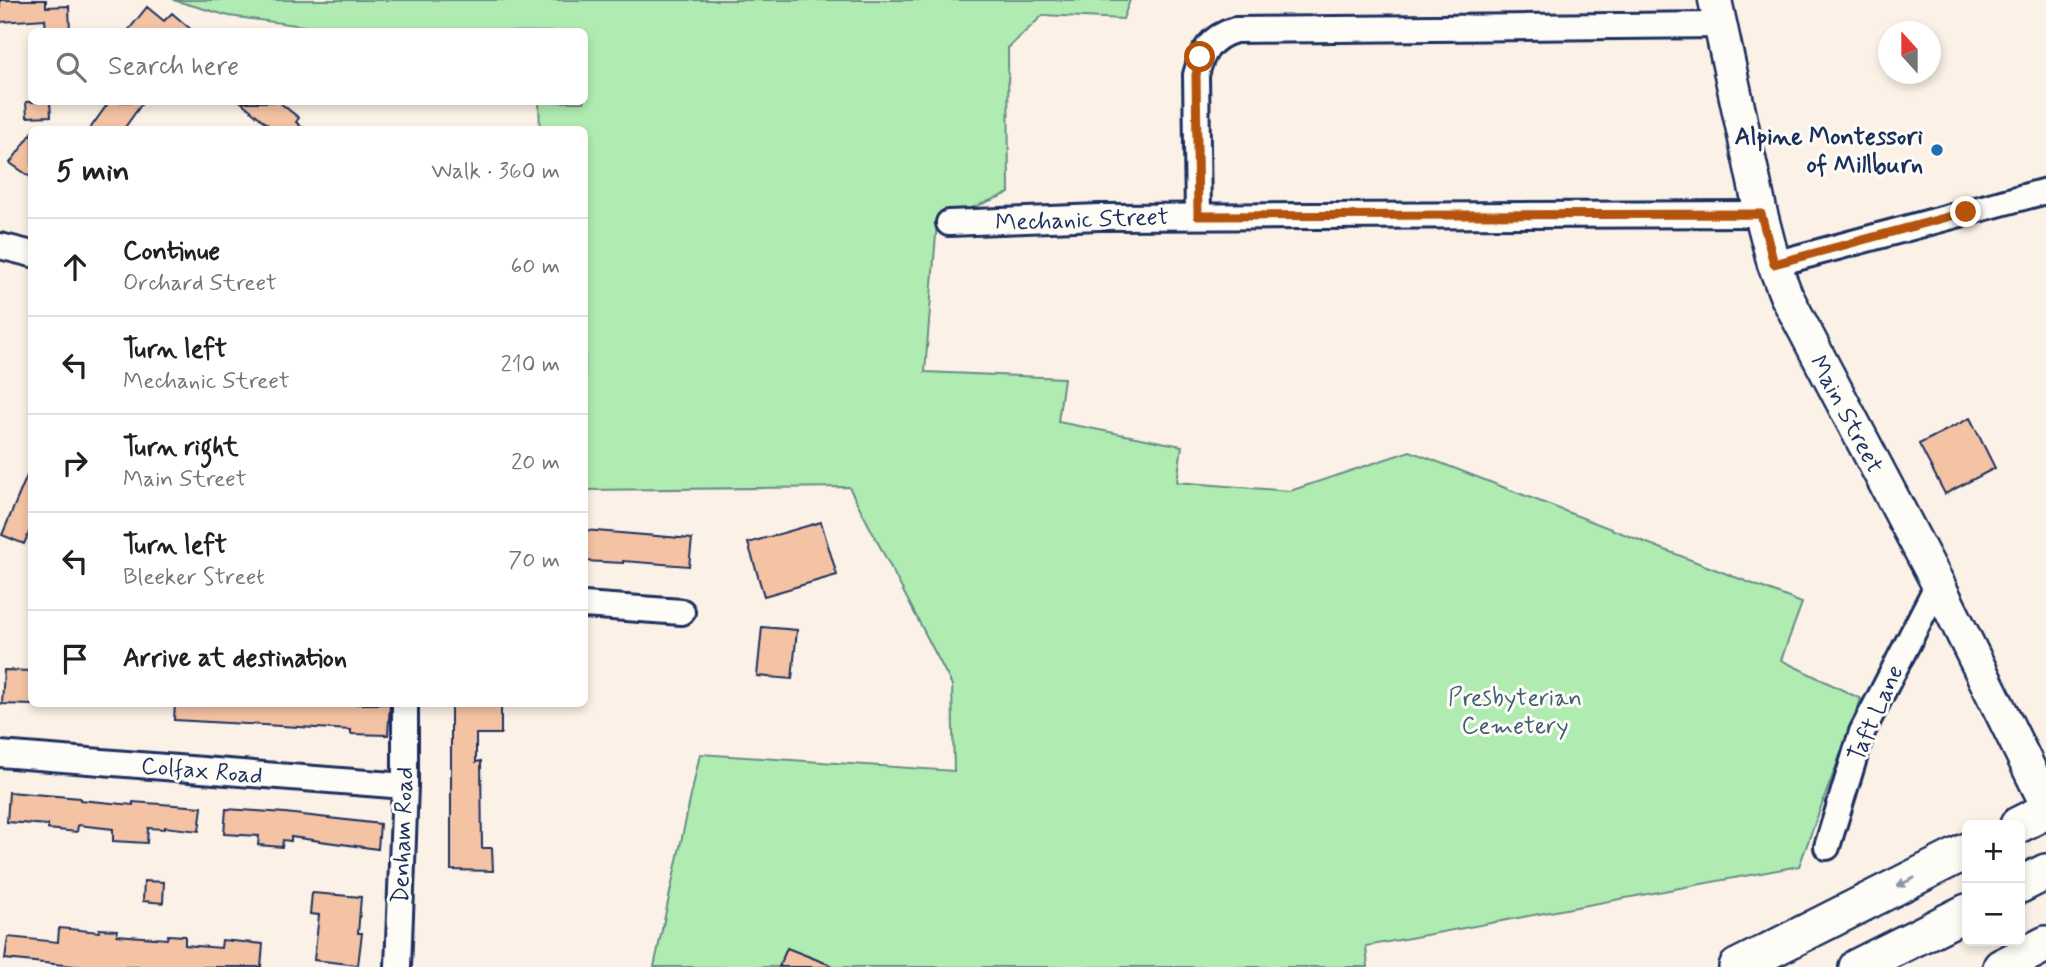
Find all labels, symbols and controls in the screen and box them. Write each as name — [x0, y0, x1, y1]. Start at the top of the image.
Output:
north arrow — [1878, 21, 1941, 84]
search box — [28, 28, 588, 105]
route start — [1184, 41, 1215, 72]
icon: search — [52, 48, 90, 86]
text: Search here — [108, 50, 239, 84]
place label: Alpine Montessori of Millburn — [1735, 122, 1924, 181]
marker: Alpine Montessori of Millburn — [1929, 142, 1945, 158]
text: 5 min — [56, 152, 130, 191]
text: Walk · 360 m — [431, 157, 560, 187]
route end — [1950, 196, 1981, 227]
street label: Mechanic Street — [995, 202, 1169, 239]
text: Continue — [123, 235, 220, 269]
icon: ahead — [56, 248, 94, 286]
text: 60 m — [511, 252, 560, 282]
text: Orchard Street — [123, 269, 277, 299]
text: Turn left — [123, 333, 227, 367]
icon: left — [56, 346, 94, 384]
text: 210 m — [500, 350, 560, 380]
street label: Main Street — [1802, 351, 1890, 479]
text: Mechanic Street — [123, 367, 290, 397]
text: Turn right — [123, 431, 239, 465]
icon: right — [56, 444, 94, 482]
text: 20 m — [511, 448, 560, 478]
text: Main Street — [123, 465, 247, 495]
text: Turn left — [123, 529, 227, 563]
icon: left — [56, 542, 94, 580]
text: 70 m — [508, 546, 560, 576]
text: Bleeker Street — [123, 563, 265, 593]
icon: arrive — [56, 640, 94, 678]
text: Arrive at destination — [123, 642, 347, 676]
street label: Taft Lane — [1841, 660, 1911, 767]
park label: Presbyterian Cemetery — [1448, 683, 1582, 742]
street label: Colfax Road — [140, 751, 264, 792]
street label: Denham Road — [386, 766, 421, 904]
map controls — [1962, 820, 2025, 946]
button: + — [1962, 820, 2025, 883]
one-way arrow — [1896, 876, 1916, 887]
button: − — [1962, 883, 2025, 946]

